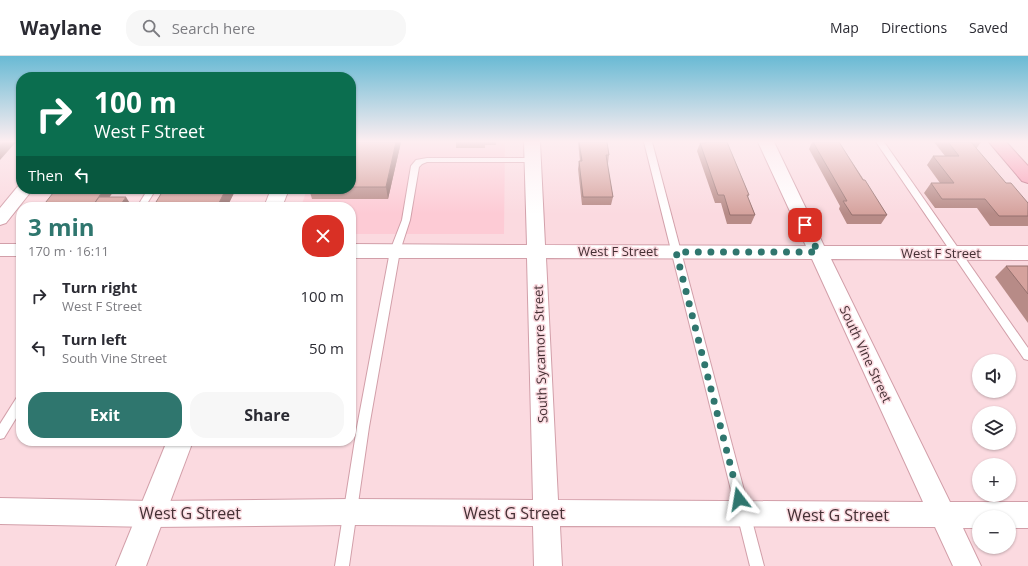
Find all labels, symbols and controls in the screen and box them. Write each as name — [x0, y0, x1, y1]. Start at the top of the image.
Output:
search box — [126, 10, 406, 46]
text: Waylane — [20, 15, 102, 41]
icon: search — [140, 17, 162, 39]
text: Search here — [172, 18, 255, 38]
text: Map — [830, 18, 859, 37]
text: Directions — [881, 18, 947, 37]
text: Saved — [969, 18, 1008, 37]
text: 100 m — [94, 83, 177, 121]
icon: right — [28, 88, 80, 140]
text: West F Street — [94, 119, 205, 143]
icon: left — [71, 164, 93, 186]
text: Then — [28, 165, 63, 185]
pin — [788, 208, 822, 242]
text: 3 min — [28, 210, 95, 243]
icon: arrive — [794, 214, 816, 236]
button: close — [302, 215, 344, 257]
text: 170 m · 16:11 — [28, 242, 109, 260]
street label: West F Street — [578, 242, 658, 260]
street label: West F Street — [901, 244, 981, 262]
text: Turn right — [62, 277, 137, 297]
street label: South Sycamore Street — [529, 284, 551, 423]
icon: right — [28, 285, 50, 307]
text: 100 m — [300, 286, 344, 306]
text: West F Street — [62, 297, 142, 315]
street label: South Vine Street — [836, 303, 896, 406]
text: Turn left — [62, 329, 127, 349]
icon: left — [28, 337, 50, 359]
text: 50 m — [309, 338, 344, 358]
text: South Vine Street — [62, 349, 167, 367]
map controls — [972, 354, 1016, 554]
button: sound — [972, 354, 1016, 398]
button: Exit — [28, 392, 182, 438]
button: Share — [190, 392, 344, 438]
button: layers — [972, 406, 1016, 450]
button: + — [972, 458, 1016, 502]
position arrow — [718, 478, 760, 520]
street label: West G Street — [139, 502, 241, 524]
street label: West G Street — [463, 502, 565, 524]
street label: West G Street — [787, 504, 889, 526]
button: − — [972, 510, 1016, 554]

